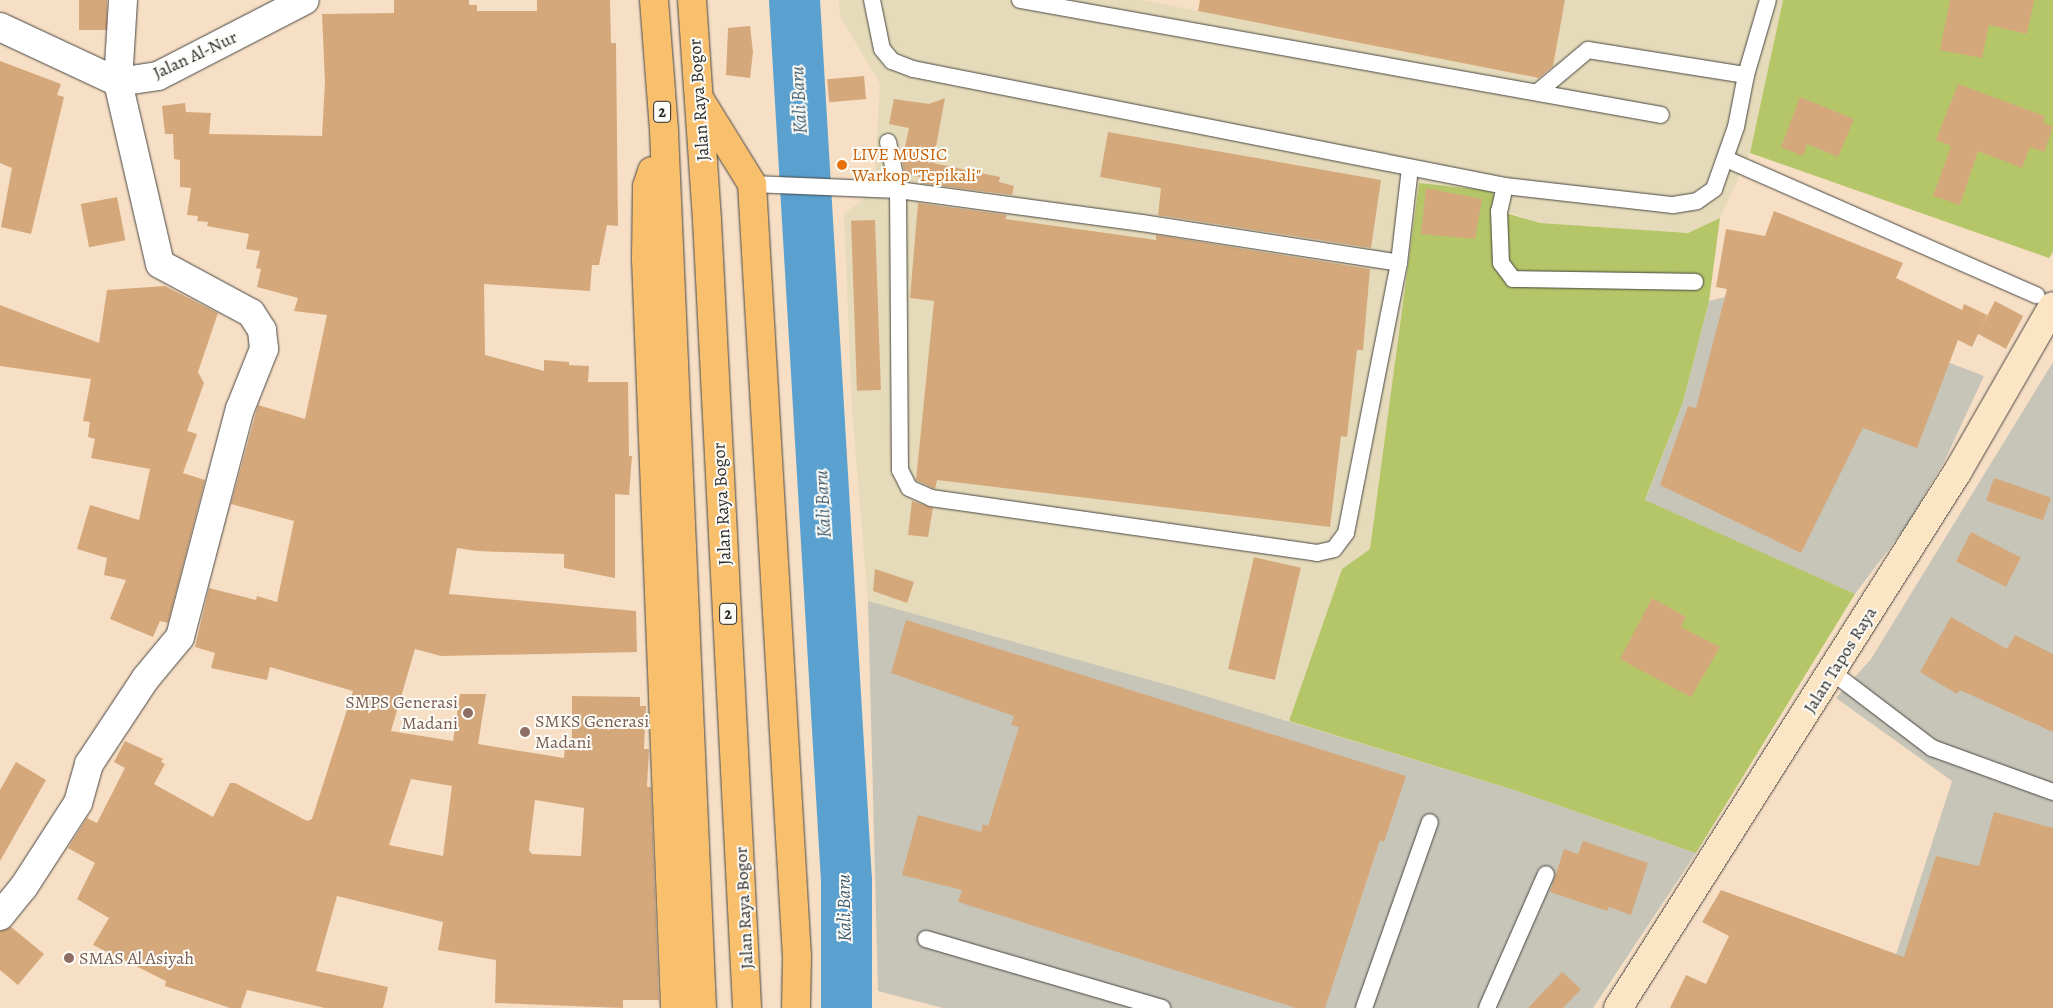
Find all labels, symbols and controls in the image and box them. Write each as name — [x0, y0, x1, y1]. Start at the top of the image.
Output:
street label: Jalan Al-Nur — [149, 26, 241, 84]
street label: Jalan Raya Bogor — [684, 38, 714, 162]
water label: Kali Baru — [787, 66, 813, 134]
road number: 2 — [652, 98, 672, 125]
place label: LIVE MUSIC Warkop "Tepikali" — [852, 144, 982, 186]
marker: LIVE MUSIC Warkop "Tepikali" — [836, 159, 848, 171]
street label: Jalan Raya Bogor — [708, 442, 736, 566]
water label: Kali Baru — [811, 470, 837, 538]
road number: 2 — [718, 600, 738, 628]
street label: Jalan Tapos Raya — [1799, 603, 1881, 717]
place label: SMPS Generasi Madani — [345, 692, 458, 734]
marker: SMPS Generasi Madani — [462, 707, 474, 719]
place label: SMKS Generasi Madani — [535, 711, 649, 754]
marker: SMKS Generasi Madani — [519, 726, 531, 738]
street label: Jalan Raya Bogor — [730, 846, 758, 970]
water label: Kali Baru — [833, 874, 857, 942]
place label: SMAS Al Asiyah — [79, 947, 194, 969]
marker: SMAS Al Asiyah — [63, 952, 75, 964]

